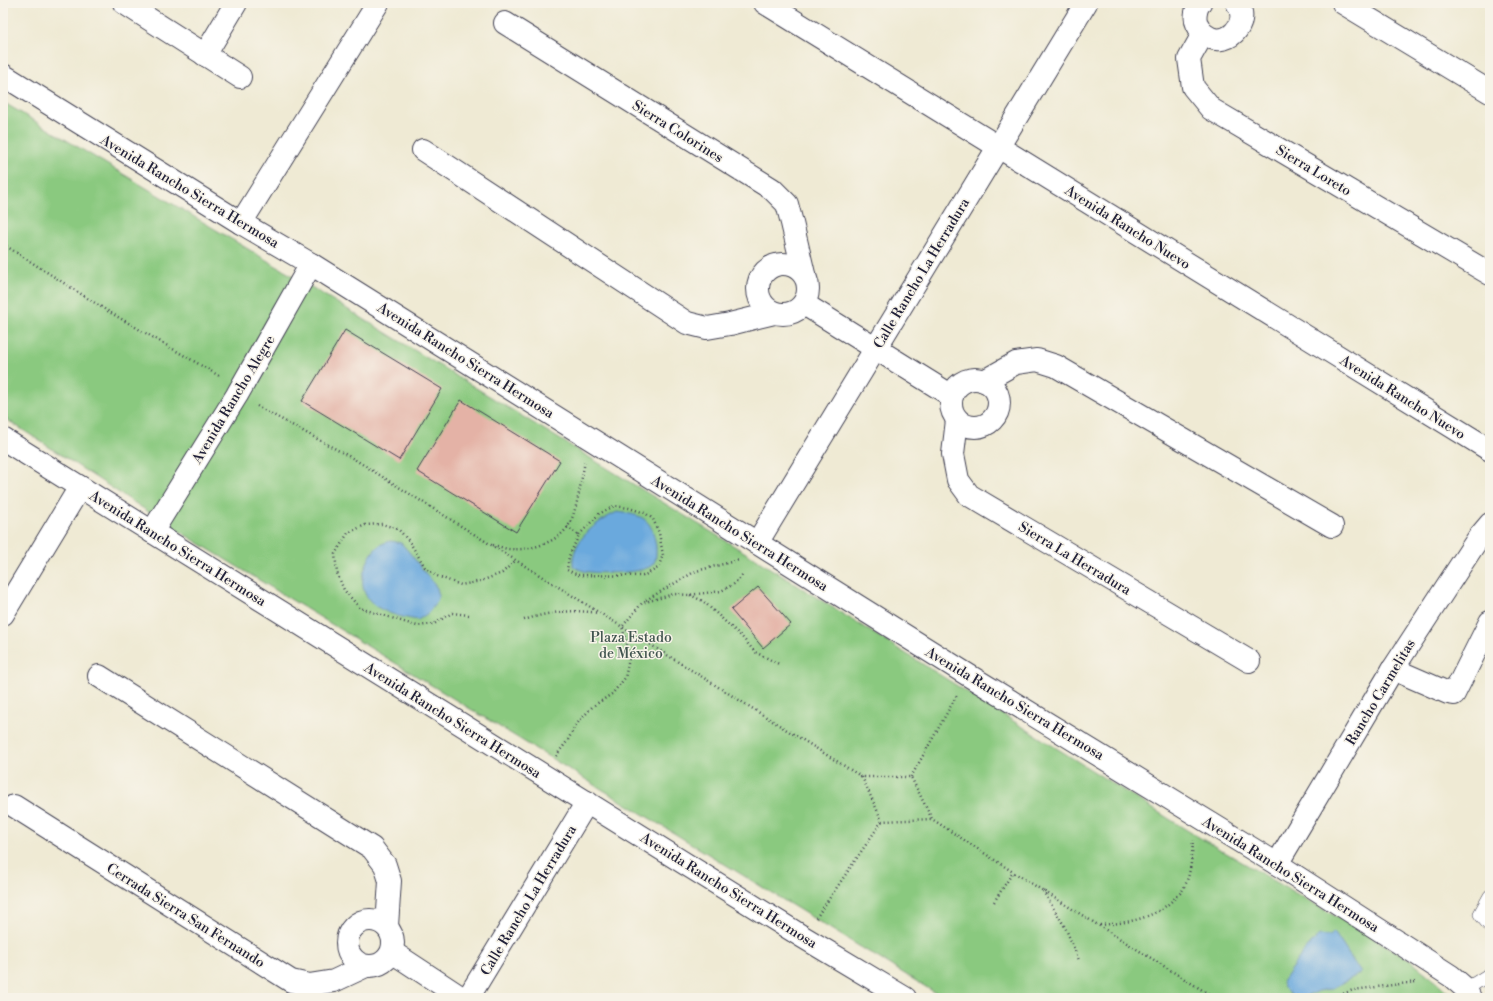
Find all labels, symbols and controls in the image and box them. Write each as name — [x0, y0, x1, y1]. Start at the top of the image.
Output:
street label: Sierra Colorines — [629, 97, 726, 167]
street label: Avenida Rancho Sierra Hermosa — [96, 131, 283, 253]
street label: Sierra Loreto — [1273, 141, 1355, 200]
street label: Avenida Rancho Nuevo — [1060, 181, 1194, 274]
street label: Calle Rancho La Herradura — [870, 194, 974, 352]
street label: Avenida Rancho Sierra Hermosa — [373, 298, 558, 423]
street label: Avenida Rancho Alegre — [188, 332, 279, 468]
street label: Avenida Rancho Nuevo — [1335, 351, 1469, 444]
street label: Avenida Rancho Sierra Hermosa — [647, 471, 832, 596]
street label: Avenida Rancho Sierra Hermosa — [85, 486, 270, 611]
street label: Sierra La Herradura — [1015, 518, 1135, 600]
park label: Plaza Estado de México — [590, 629, 672, 663]
street label: Rancho Carmelitas — [1342, 636, 1420, 749]
street label: Avenida Rancho Sierra Hermosa — [921, 643, 1108, 765]
street label: Avenida Rancho Sierra Hermosa — [360, 658, 545, 783]
street label: Avenida Rancho Sierra Hermosa — [1198, 812, 1383, 937]
street label: Calle Rancho La Herradura — [477, 821, 581, 979]
street label: Avenida Rancho Sierra Hermosa — [636, 828, 821, 953]
street label: Cerrada Sierra San Fernando — [103, 860, 268, 972]

